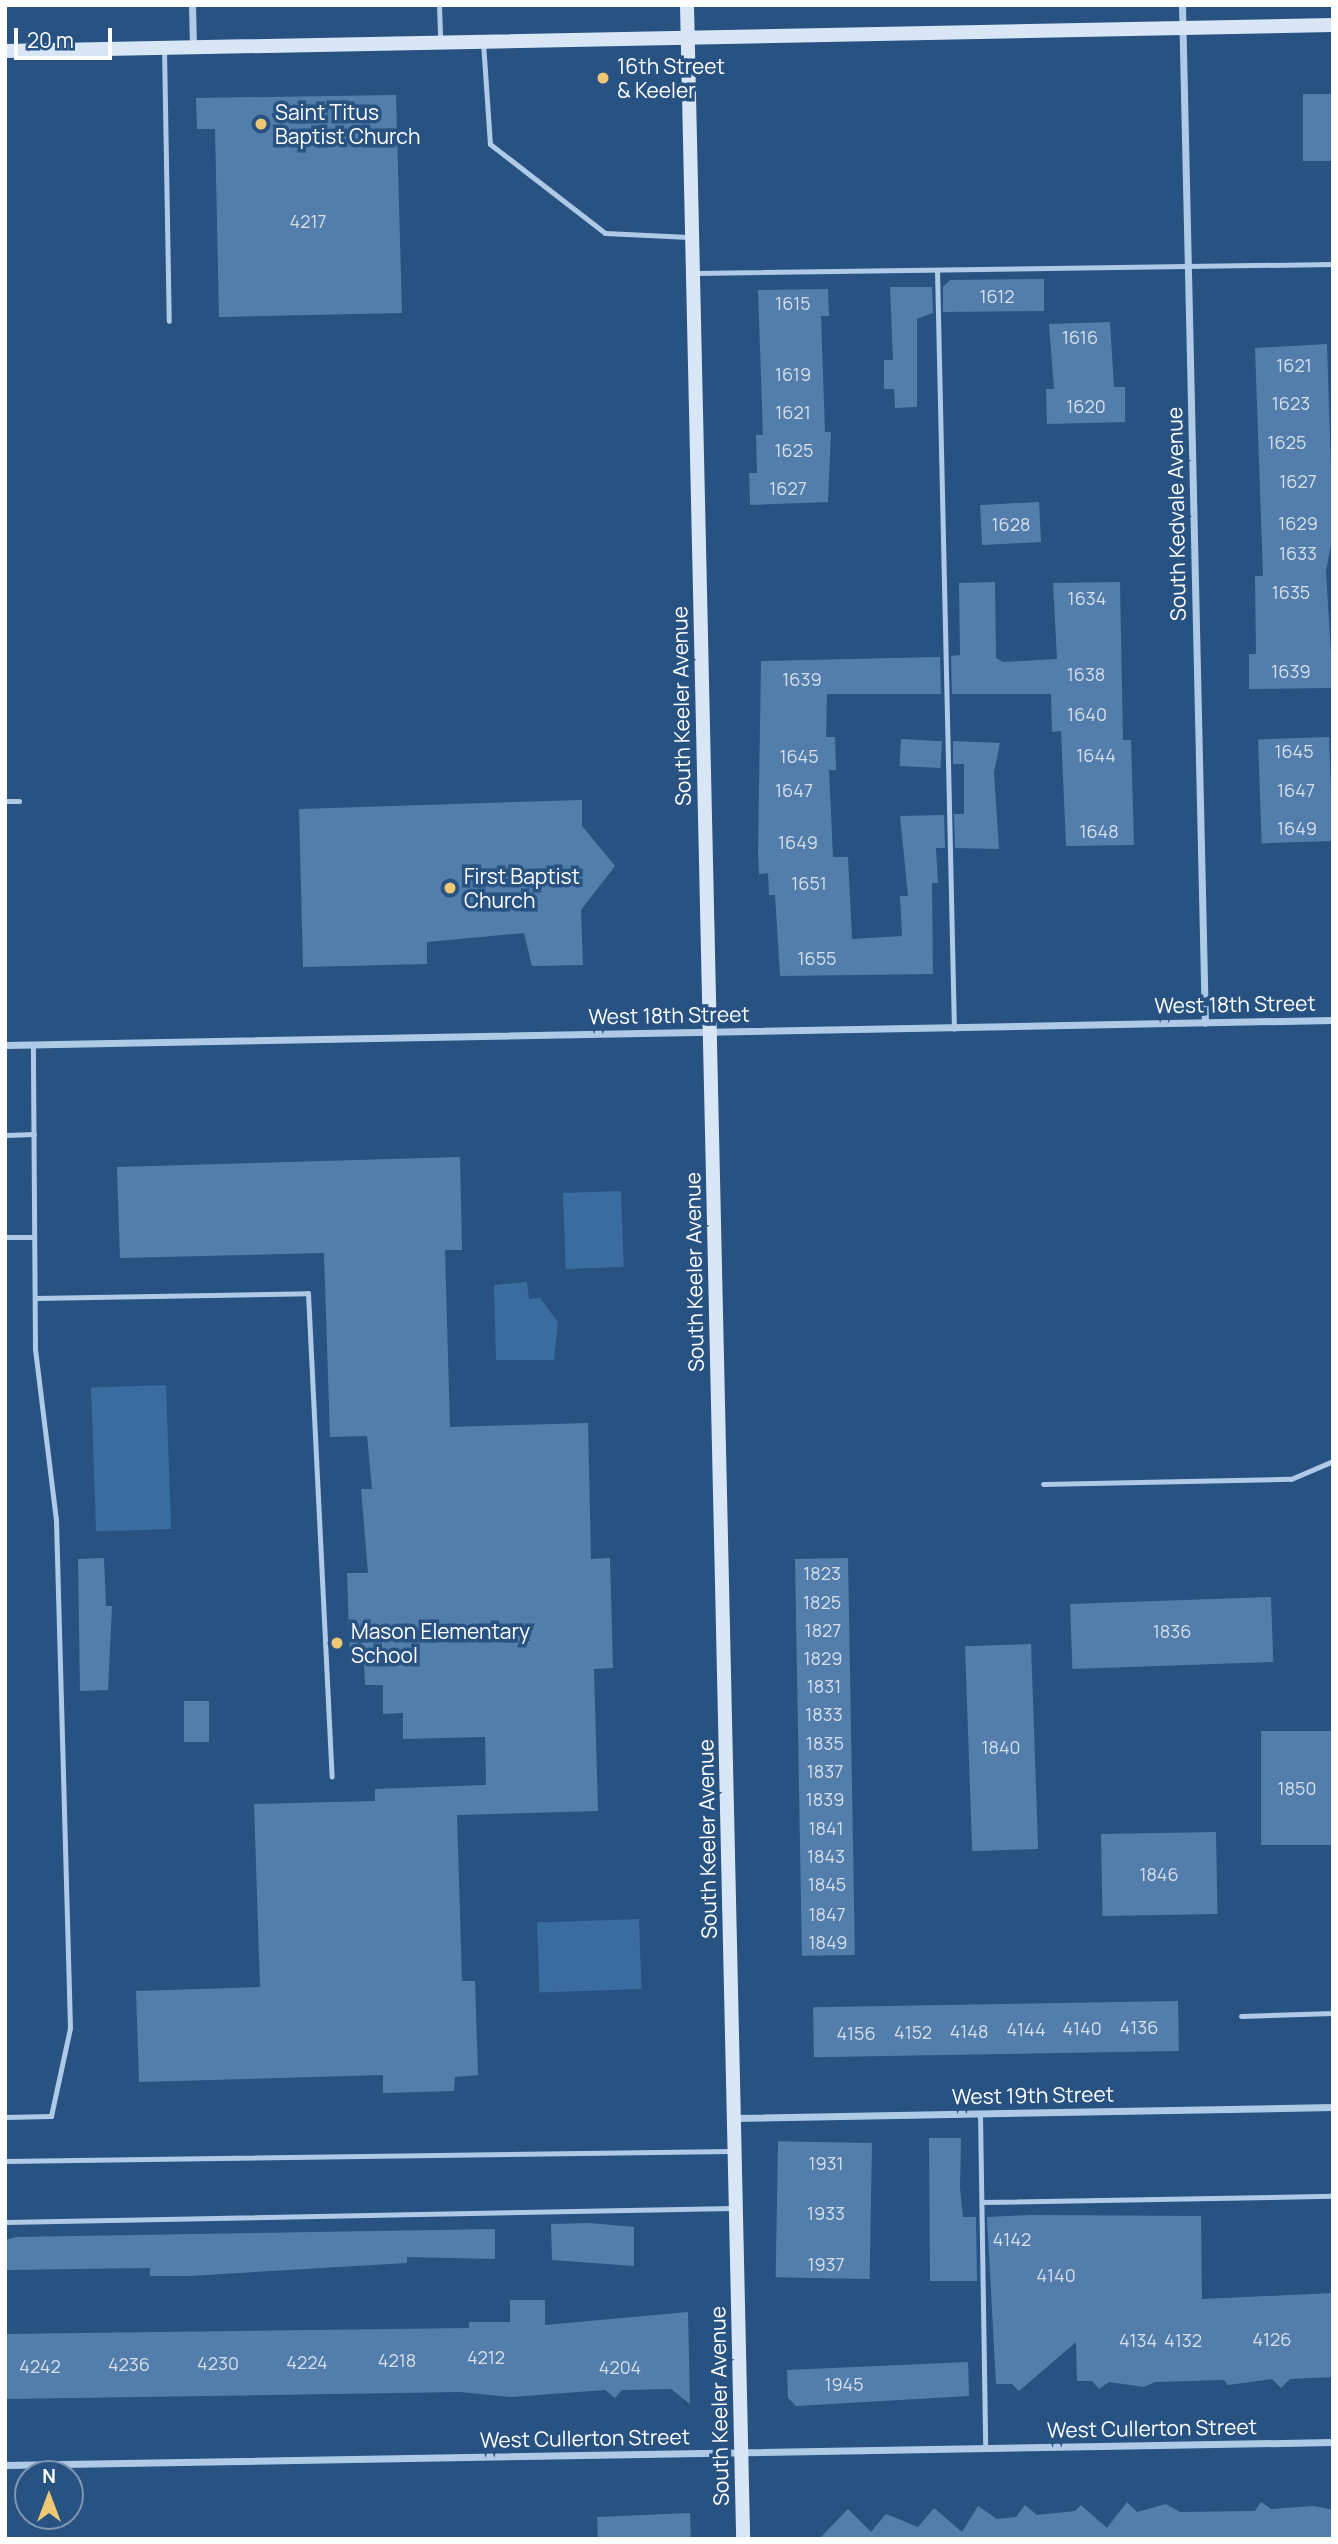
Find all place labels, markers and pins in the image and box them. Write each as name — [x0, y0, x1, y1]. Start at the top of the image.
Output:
place label: 16th Street & Keeler — [617, 53, 725, 103]
marker: 16th Street & Keeler — [595, 70, 611, 86]
place label: Saint Titus Baptist Church — [275, 99, 420, 149]
marker: Saint Titus Baptist Church — [253, 116, 269, 132]
place label: First Baptist Church — [464, 863, 580, 913]
marker: First Baptist Church — [442, 880, 458, 896]
place label: Mason Elementary School — [351, 1618, 530, 1668]
marker: Mason Elementary School — [329, 1635, 345, 1651]

